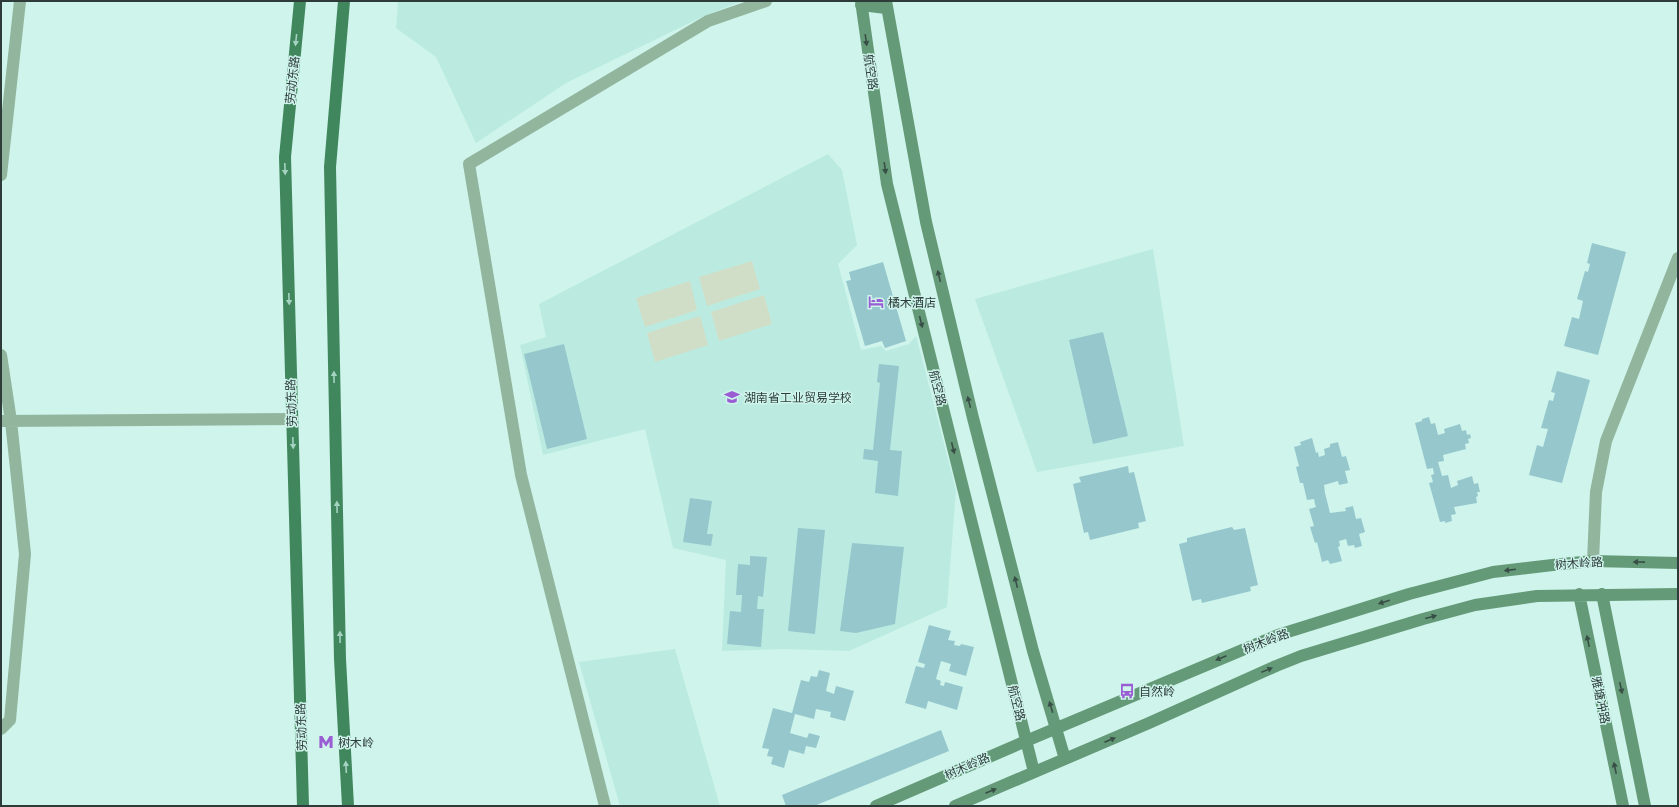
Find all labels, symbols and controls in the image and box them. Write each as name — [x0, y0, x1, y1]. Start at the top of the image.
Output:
one-way arrow — [293, 34, 300, 46]
one-way arrow — [863, 34, 869, 46]
street label: 航空路 — [860, 53, 882, 91]
street label: 劳动东路 — [281, 55, 303, 105]
one-way arrow — [881, 162, 888, 174]
one-way arrow — [282, 163, 288, 176]
one-way arrow — [936, 270, 942, 282]
one-way arrow — [286, 293, 292, 306]
hotel icon: 橘木酒店 — [867, 293, 885, 311]
place label: 橘木酒店 — [888, 294, 936, 311]
one-way arrow — [919, 316, 925, 328]
street label: 航空路 — [925, 368, 951, 408]
one-way arrow — [331, 370, 337, 383]
street label: 劳动东路 — [282, 379, 300, 427]
school or university icon: 湖南省工业贸易学校 — [723, 388, 741, 406]
place label: 湖南省工业贸易学校 — [744, 389, 852, 406]
one-way arrow — [966, 396, 972, 408]
one-way arrow — [289, 437, 296, 449]
one-way arrow — [950, 442, 956, 454]
one-way arrow — [334, 500, 340, 513]
street label: 树木岭路 — [1554, 553, 1604, 573]
one-way arrow — [1632, 559, 1645, 565]
one-way arrow — [1503, 567, 1516, 573]
one-way arrow — [1012, 576, 1018, 589]
one-way arrow — [1377, 599, 1389, 605]
one-way arrow — [1425, 614, 1437, 620]
street label: 树木岭路 — [1241, 624, 1291, 658]
one-way arrow — [336, 631, 343, 643]
one-way arrow — [1585, 634, 1591, 647]
one-way arrow — [1215, 656, 1227, 662]
one-way arrow — [1262, 666, 1274, 672]
street label: 雅塘冲路 — [1588, 675, 1614, 725]
one-way arrow — [1619, 681, 1625, 694]
bus stop icon: 自然岭 — [1118, 682, 1136, 700]
street label: 航空路 — [1004, 683, 1030, 723]
place label: 自然岭 — [1139, 683, 1175, 700]
one-way arrow — [1048, 701, 1054, 713]
street label: 劳动东路 — [292, 703, 310, 751]
metro station icon: 树木岭 — [317, 733, 335, 751]
place label: 树木岭 — [338, 734, 374, 751]
one-way arrow — [1105, 736, 1117, 742]
street label: 树木岭路 — [942, 748, 992, 784]
one-way arrow — [343, 761, 350, 773]
one-way arrow — [1611, 762, 1617, 774]
one-way arrow — [985, 787, 997, 793]

